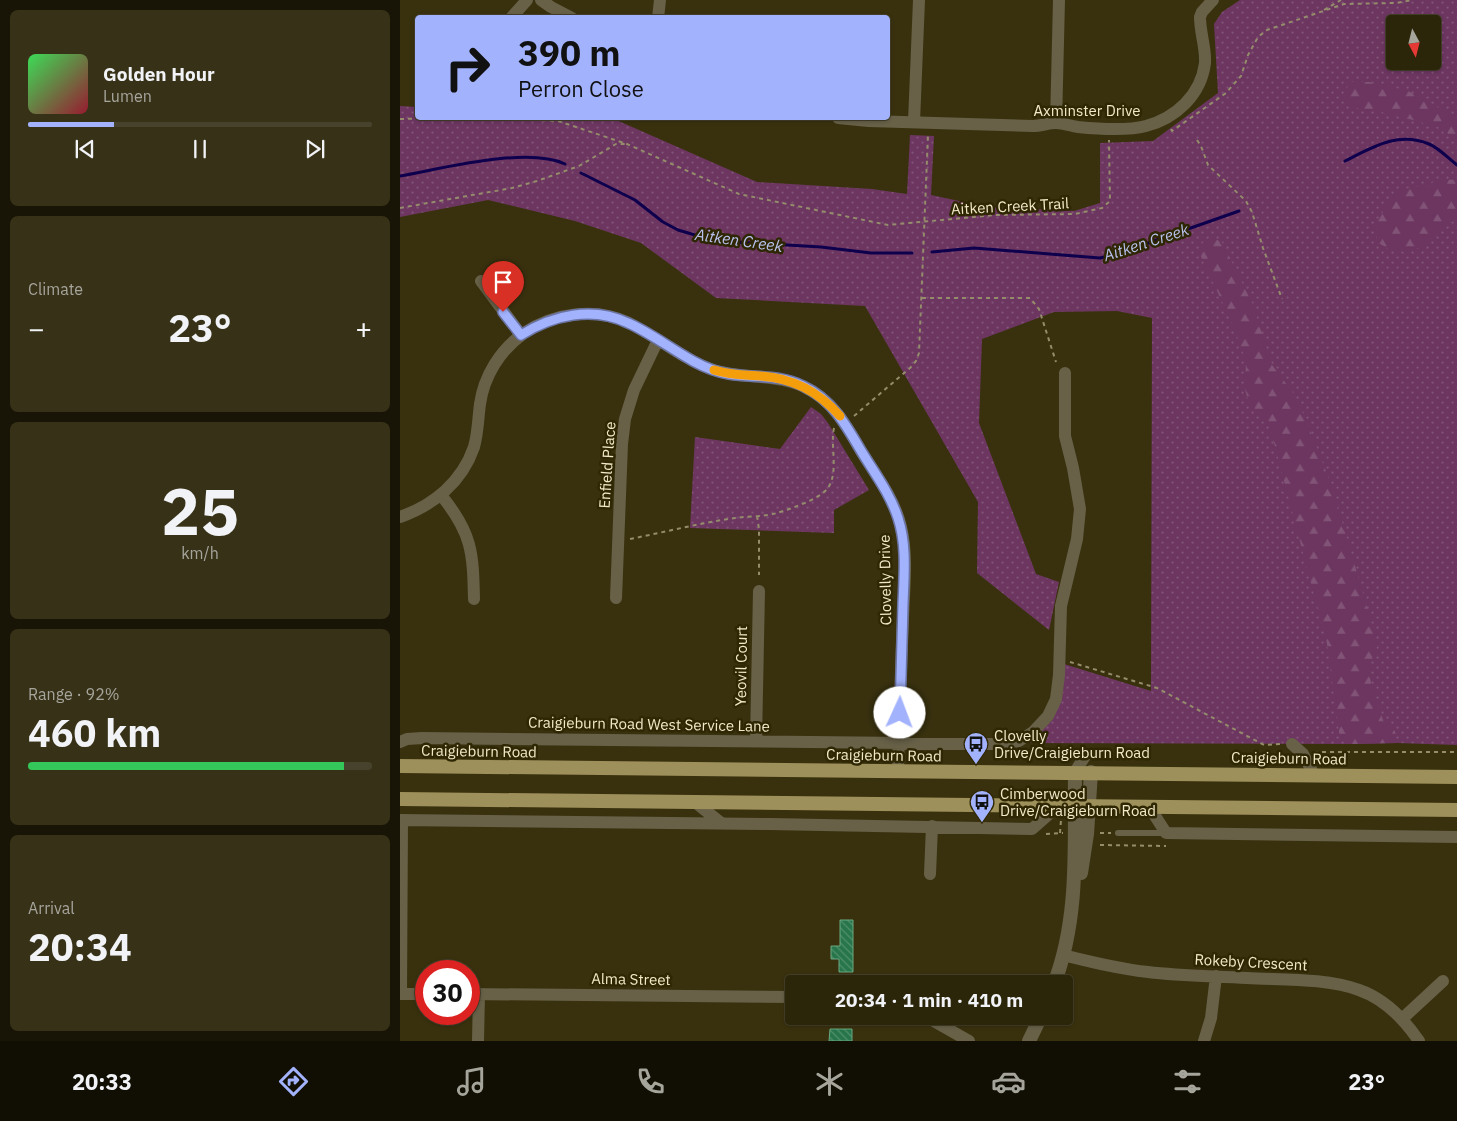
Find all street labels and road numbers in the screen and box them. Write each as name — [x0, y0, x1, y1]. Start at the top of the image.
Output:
street label: Axminster Drive — [1033, 101, 1141, 120]
street label: Aitken Creek Trail — [950, 193, 1070, 219]
street label: Enfield Place — [594, 421, 620, 509]
street label: Clovelly Drive — [875, 534, 895, 626]
street label: Yeovil Court — [731, 626, 751, 706]
street label: Craigieburn Road West Service Lane — [528, 712, 770, 736]
street label: Craigieburn Road — [421, 740, 537, 762]
street label: Craigieburn Road — [826, 744, 942, 766]
street label: Craigieburn Road — [1231, 747, 1347, 769]
street label: Rokeby Crescent — [1194, 950, 1308, 974]
street label: Alma Street — [591, 969, 671, 989]

